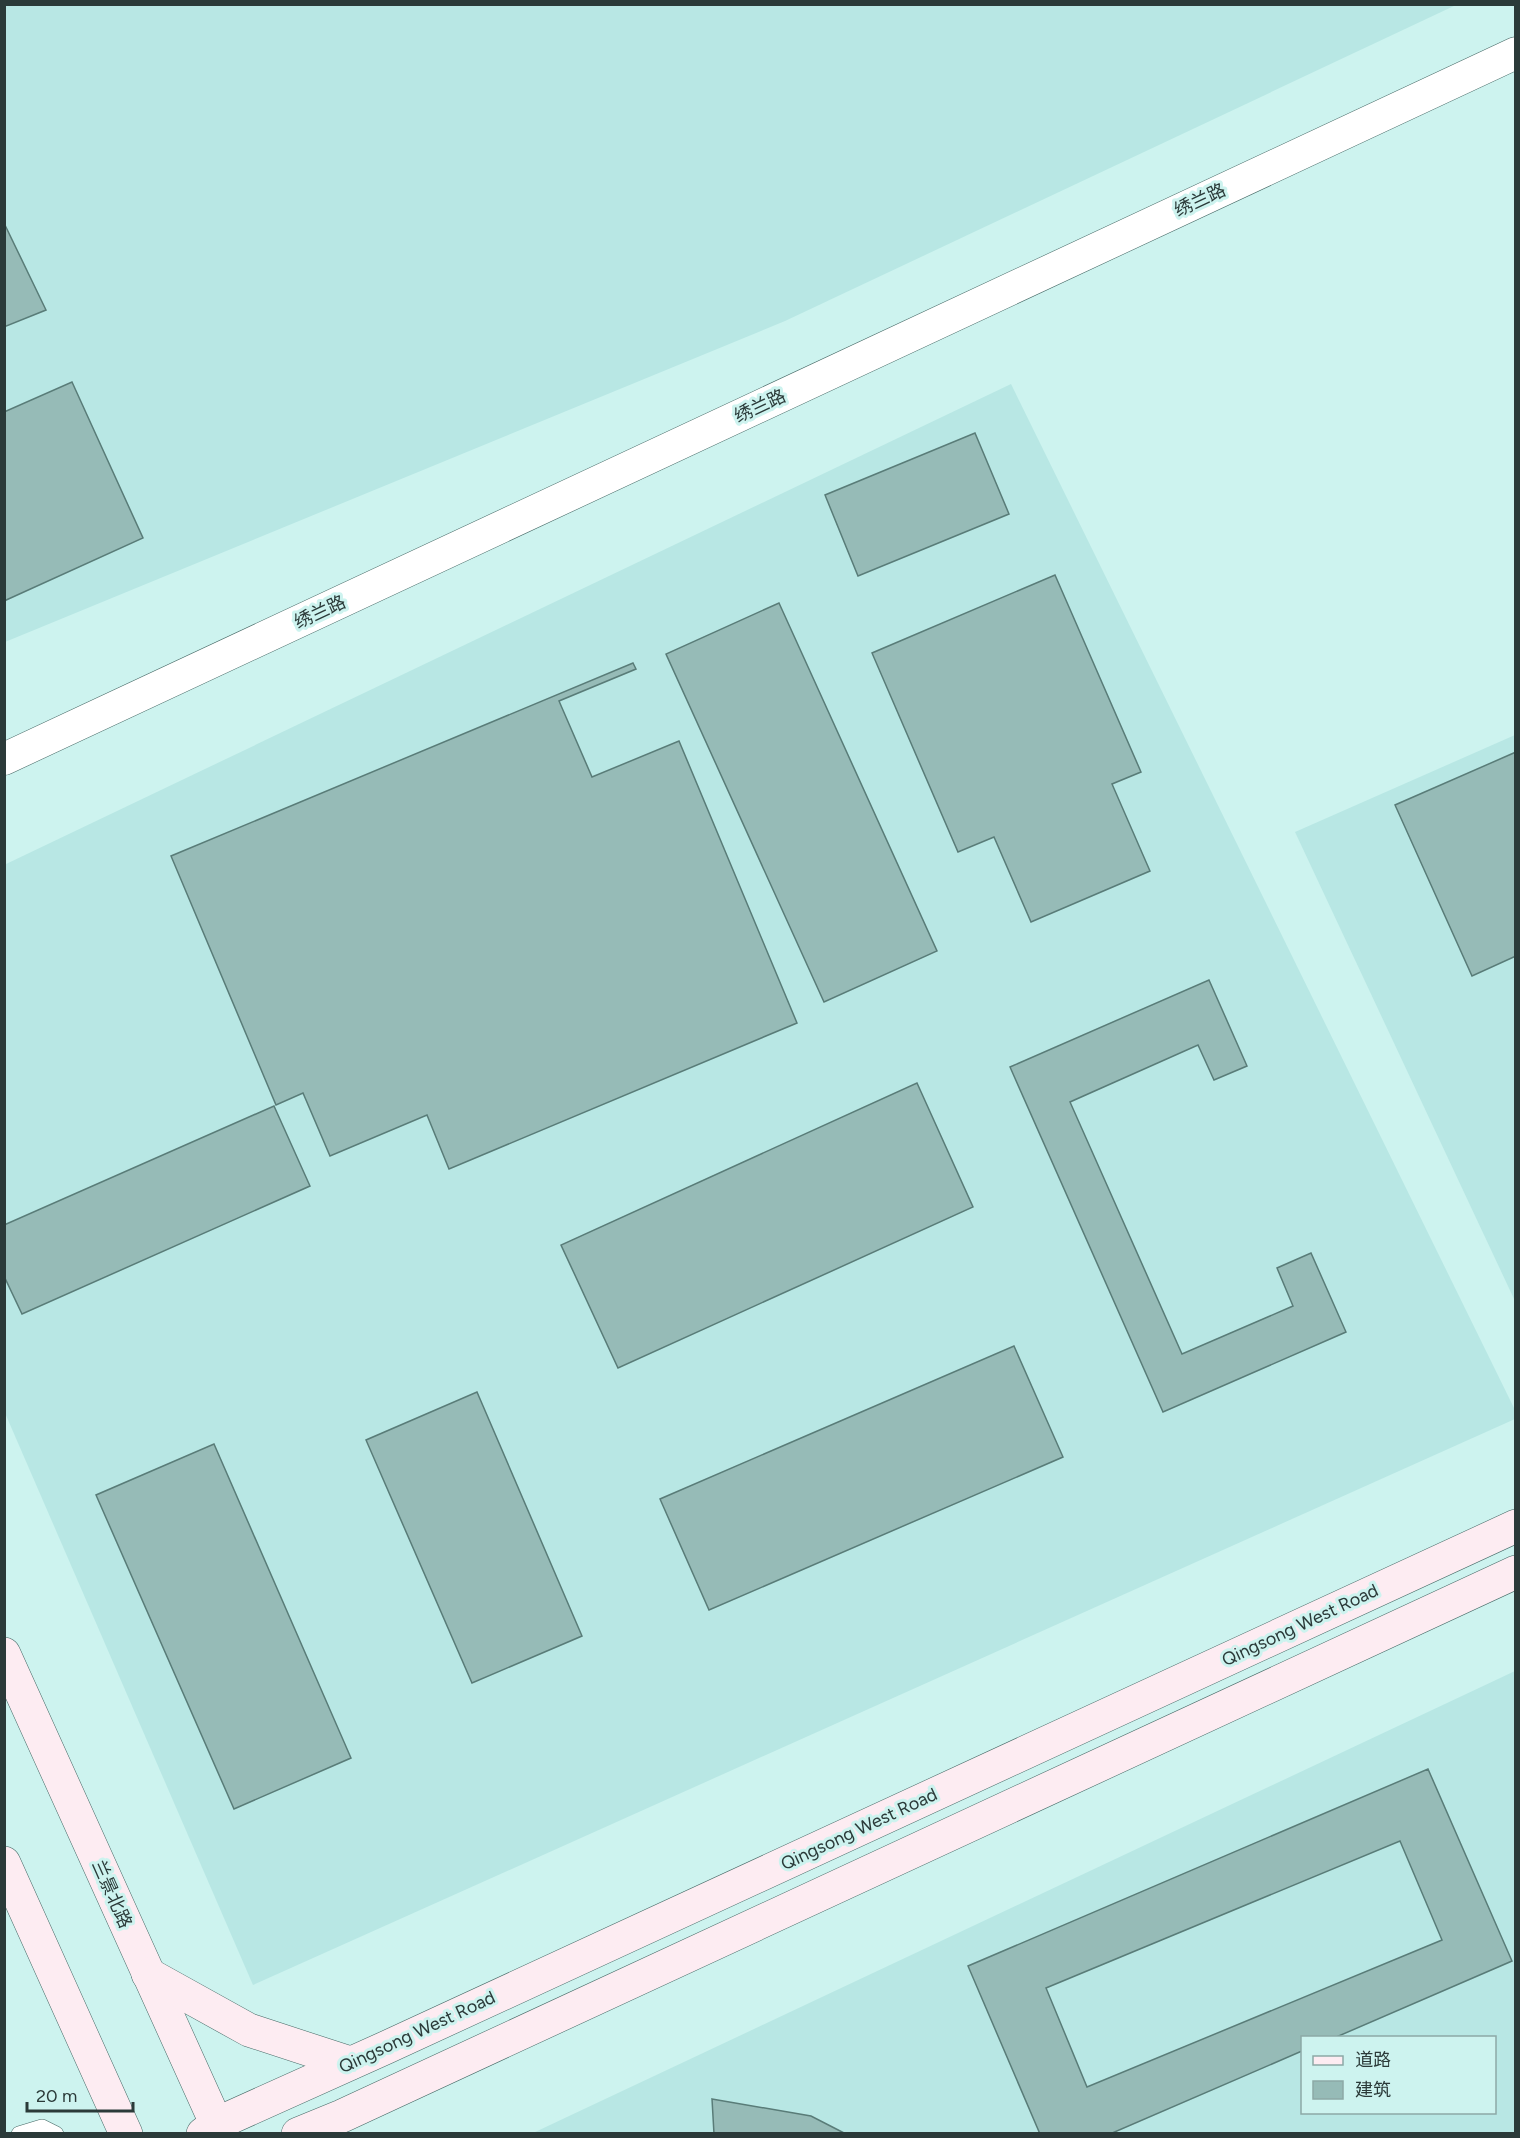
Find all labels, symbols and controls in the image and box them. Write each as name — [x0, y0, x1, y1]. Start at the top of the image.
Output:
street label: 绣兰路 — [1171, 179, 1229, 221]
street label: 绣兰路 — [731, 385, 789, 427]
street label: 绣兰路 — [291, 591, 349, 633]
street label: Qingsong West Road — [1218, 1579, 1382, 1671]
street label: Qingsong West Road — [777, 1783, 941, 1875]
street label: 兰景北路 — [87, 1857, 137, 1931]
street label: Qingsong West Road — [335, 1986, 499, 2078]
legend — [1301, 2036, 1496, 2114]
text: 道路 — [1355, 2049, 1391, 2071]
scale bar — [27, 2075, 134, 2113]
text: 建筑 — [1355, 2079, 1391, 2101]
text: 20 m — [36, 2085, 77, 2107]

